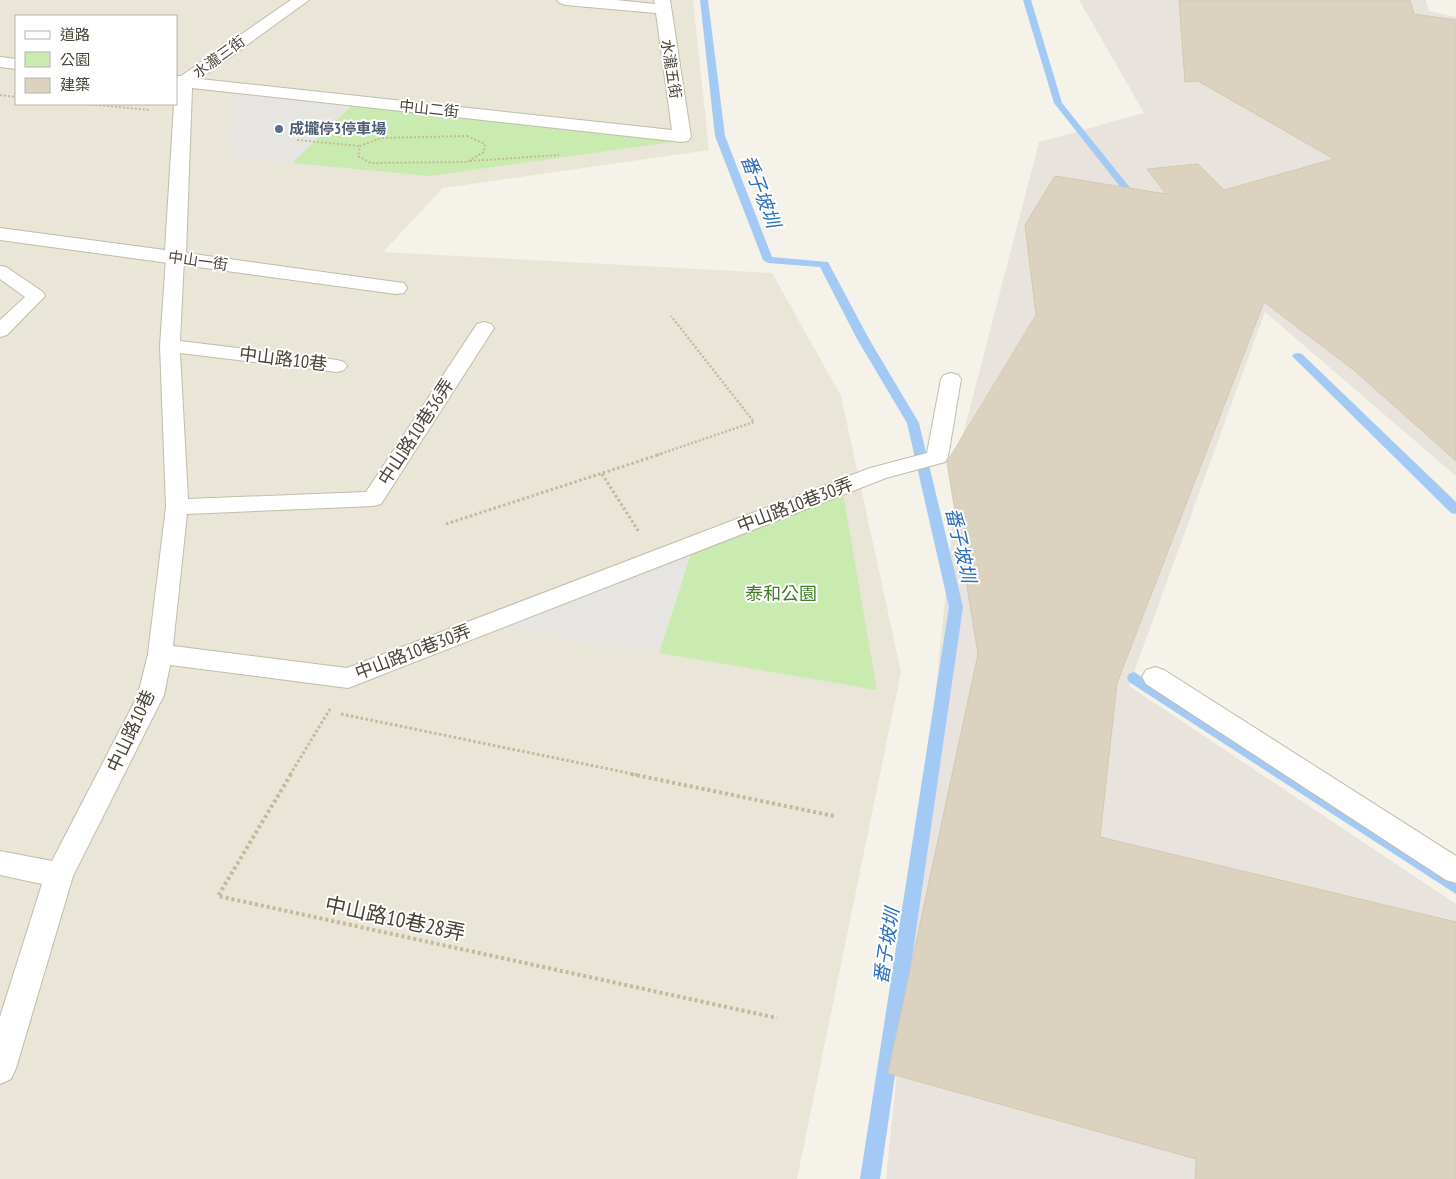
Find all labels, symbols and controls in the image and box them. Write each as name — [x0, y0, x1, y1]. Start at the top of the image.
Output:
legend — [15, 15, 178, 105]
text: 道路 — [60, 25, 90, 44]
street label: 水瀧三街 — [189, 31, 249, 82]
street label: 水瀧五街 — [657, 38, 686, 100]
text: 公園 — [60, 50, 90, 69]
text: 建築 — [60, 75, 90, 94]
street label: 中山二街 — [398, 96, 460, 121]
place label: 成壠停3停車場 — [289, 119, 386, 138]
marker: 成壠停3停車場 — [273, 123, 285, 135]
water label: 番子坡圳 — [736, 151, 787, 234]
street label: 中山一街 — [167, 247, 229, 274]
street label: 中山路10巷 — [238, 342, 328, 375]
street label: 中山路10巷36弄 — [373, 374, 459, 489]
street label: 中山路10巷30弄 — [734, 472, 856, 537]
water label: 番子坡圳 — [941, 505, 982, 588]
park label: 泰和公園 — [745, 582, 817, 605]
street label: 中山路10巷30弄 — [352, 619, 474, 684]
street label: 中山路10巷 — [101, 686, 160, 776]
street label: 中山路10巷28弄 — [322, 890, 468, 947]
water label: 番子坡圳 — [868, 904, 904, 985]

